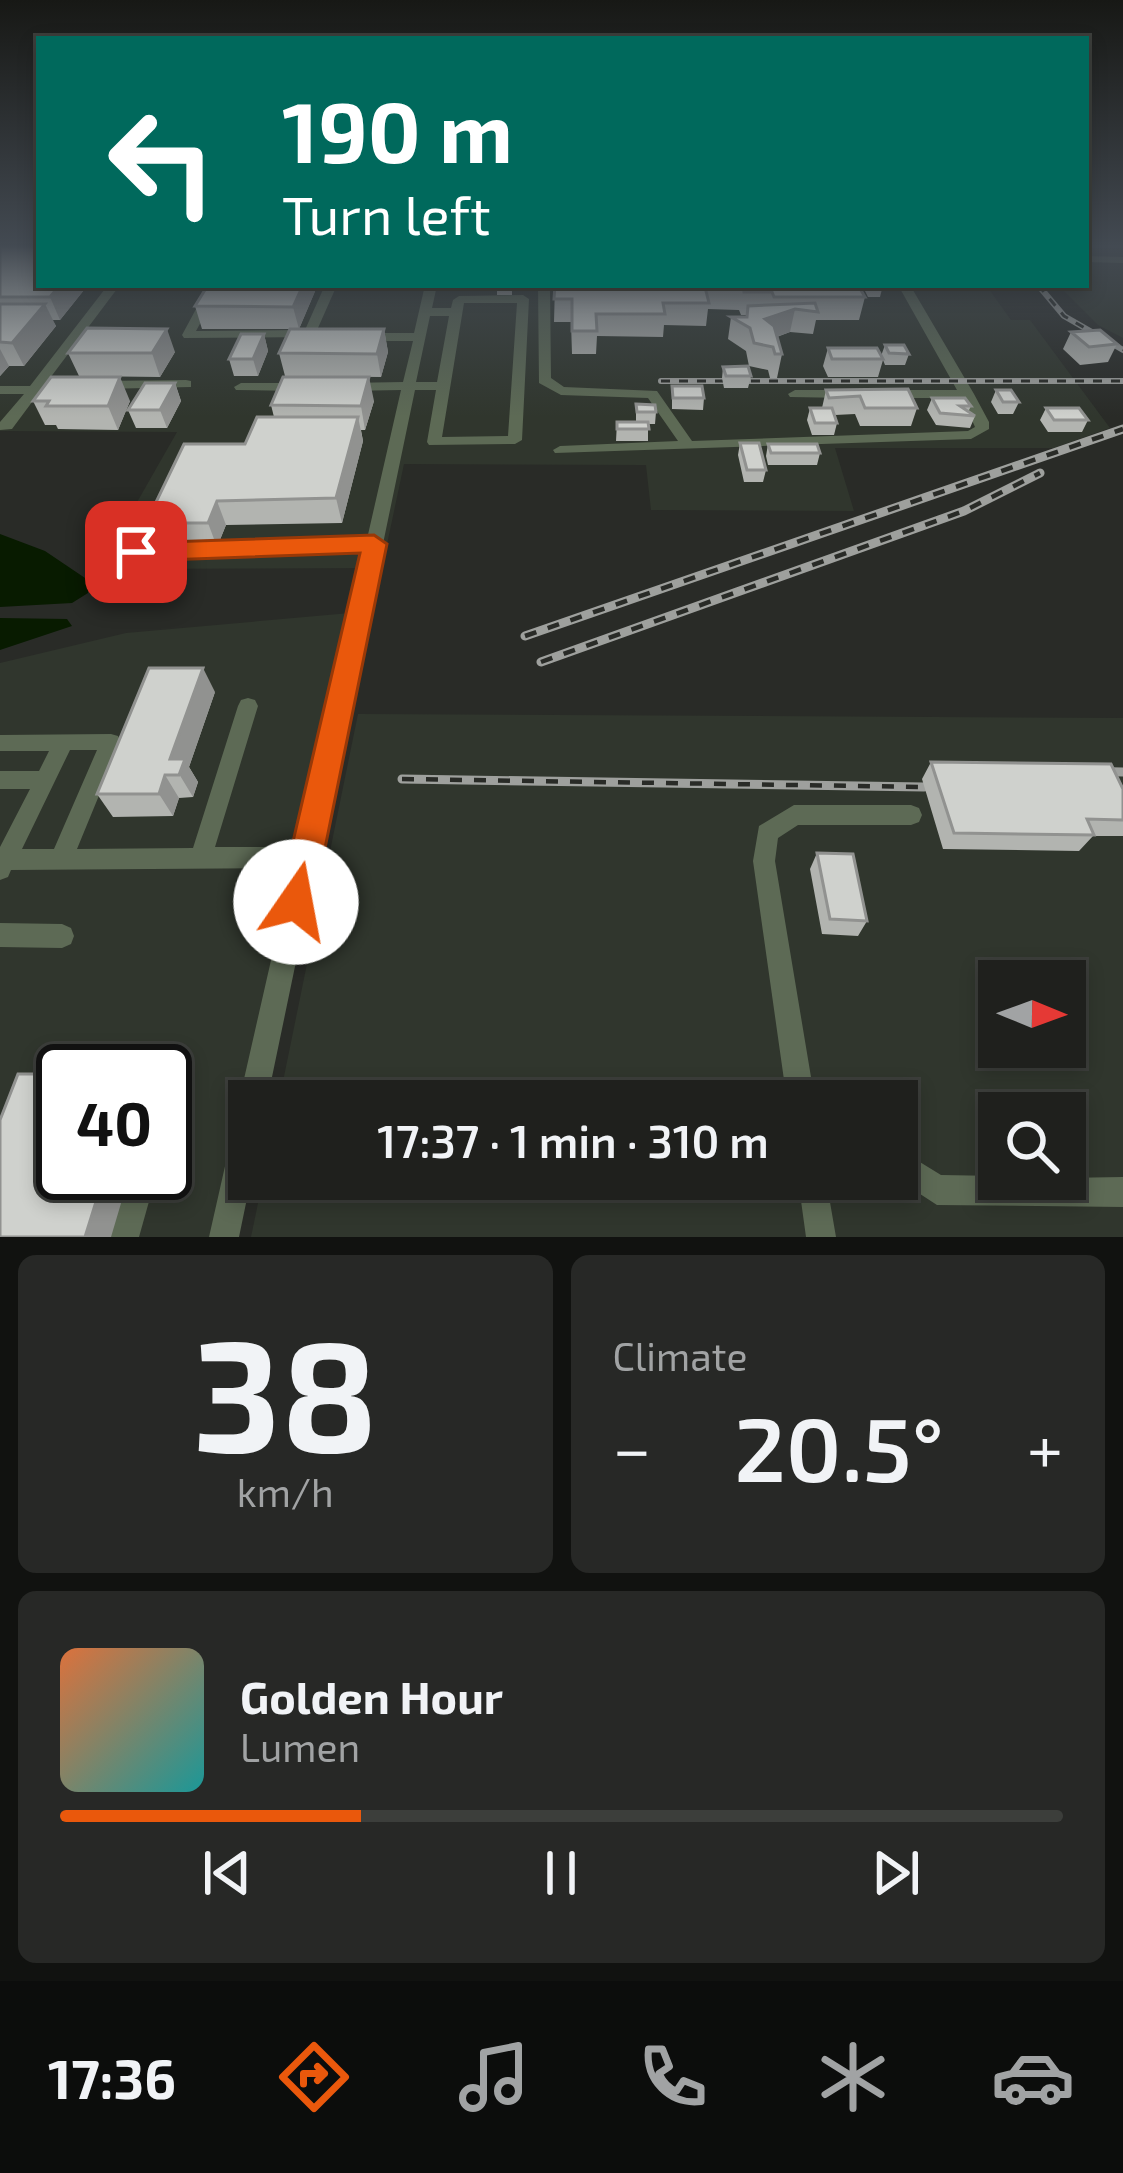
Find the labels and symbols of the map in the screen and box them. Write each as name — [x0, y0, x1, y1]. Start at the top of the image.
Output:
pin — [85, 501, 187, 603]
position arrow — [233, 839, 359, 965]
north arrow — [978, 960, 1086, 1068]
speed limit sign: 40 — [36, 1044, 192, 1200]

